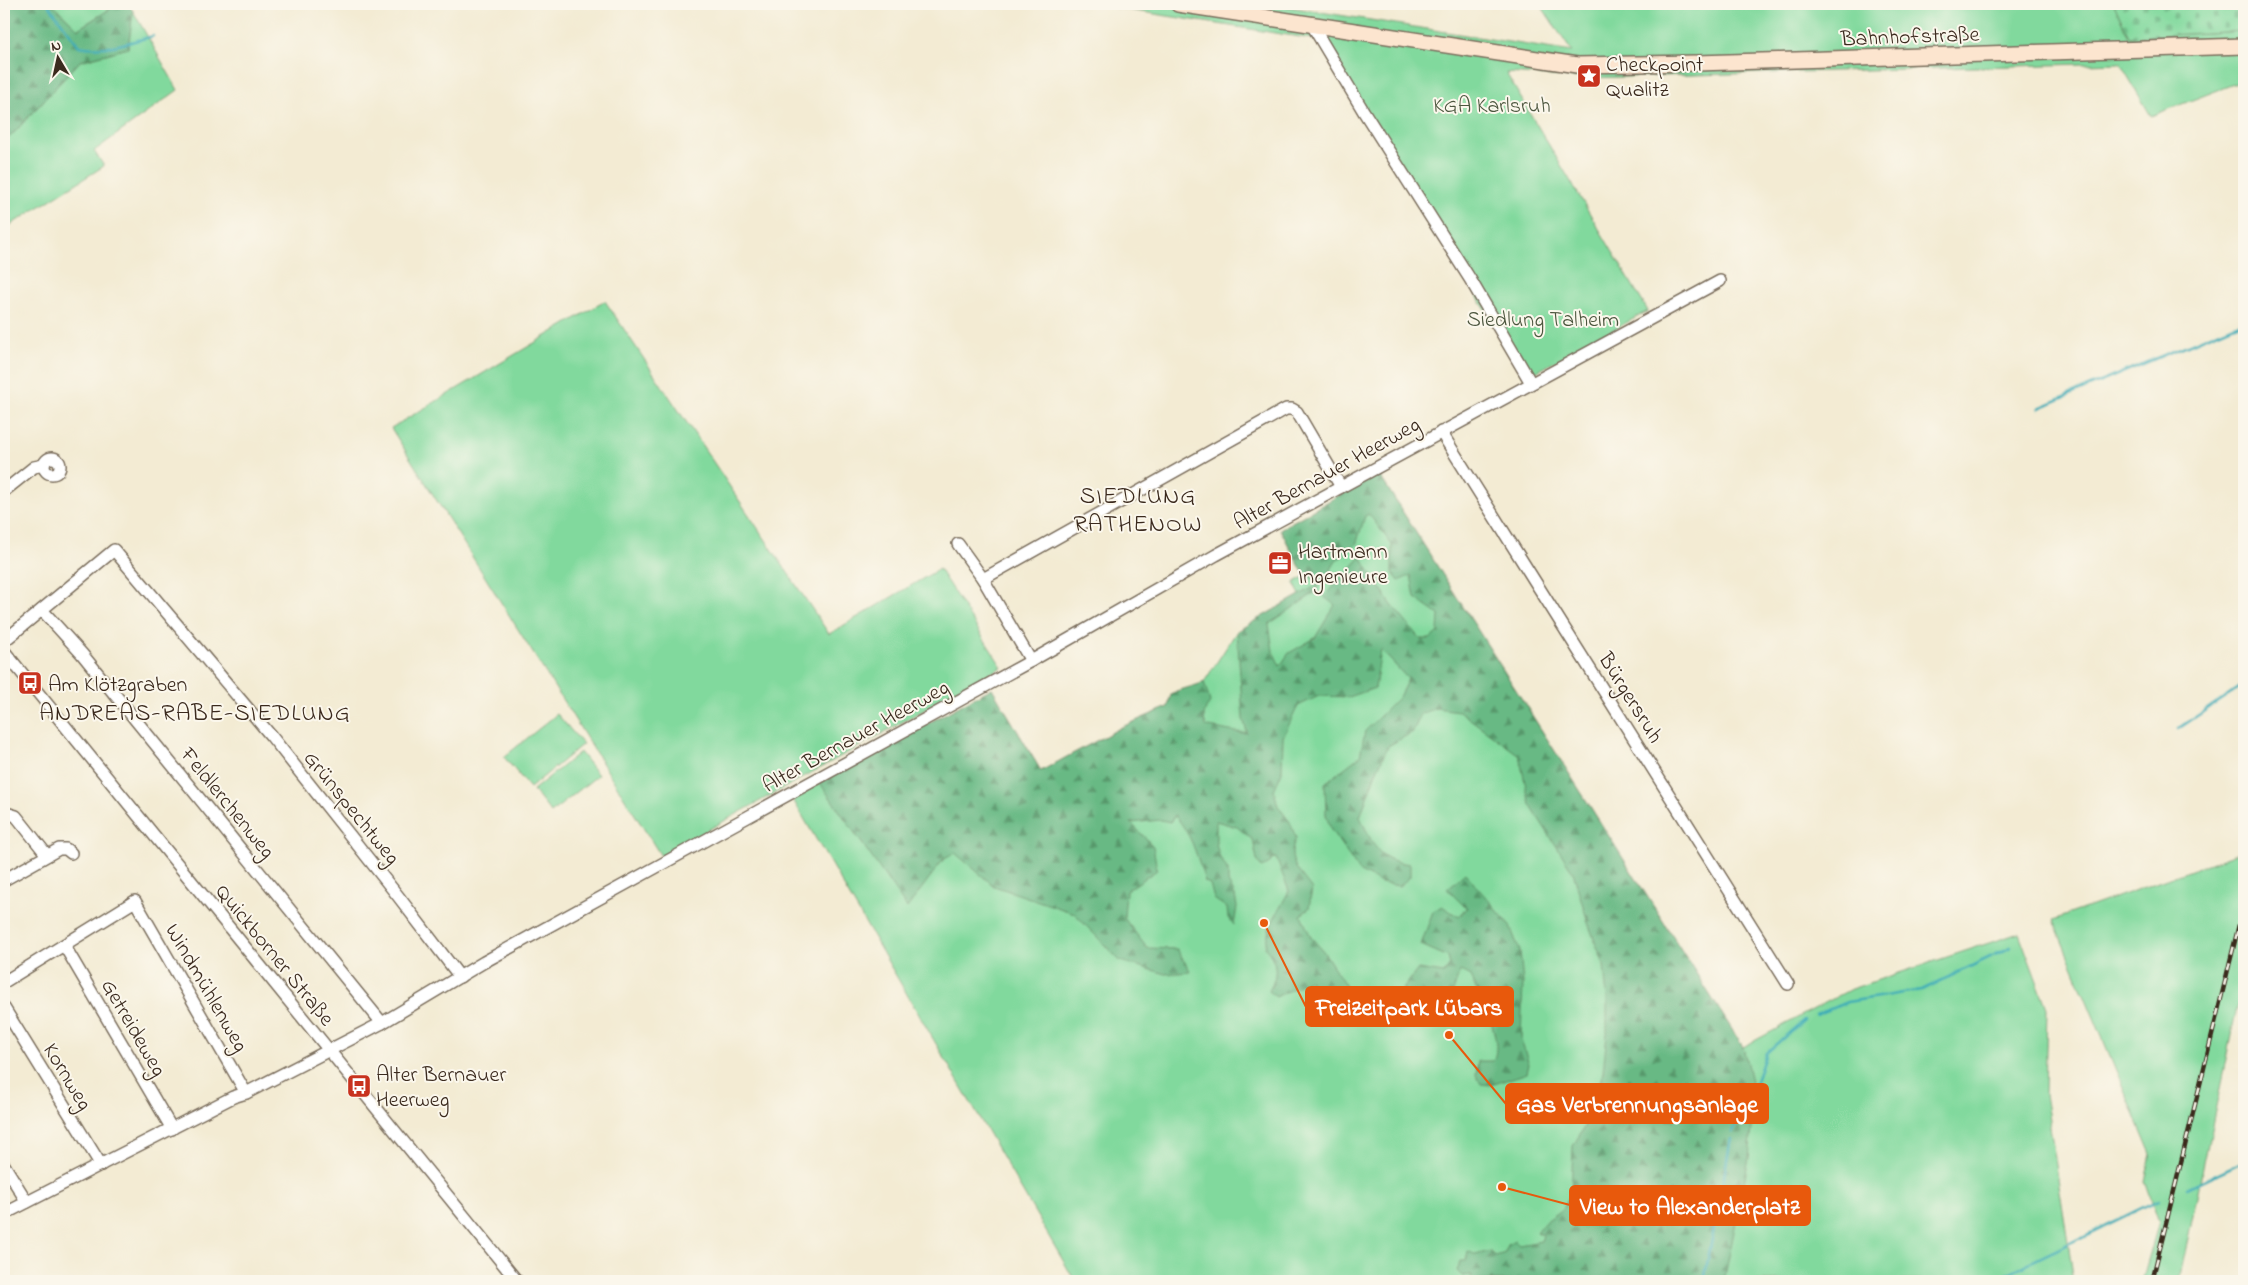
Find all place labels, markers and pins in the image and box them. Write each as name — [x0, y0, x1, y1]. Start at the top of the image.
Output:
place label: Checkpoint Qualitz — [1606, 50, 1704, 107]
place icon: Checkpoint Qualitz — [1576, 63, 1602, 89]
place label: Hartmann Ingenieure — [1298, 537, 1388, 595]
office icon: Hartmann Ingenieure — [1267, 550, 1293, 576]
bus stop icon: Am Klötzgraben — [17, 670, 43, 696]
place label: Am Klötzgraben — [48, 670, 187, 703]
callout: Freizeitpark Lübars — [1306, 987, 1513, 1026]
place label: Alter Bernauer Heerweg — [376, 1060, 506, 1118]
bus stop icon: Alter Bernauer Heerweg — [346, 1073, 372, 1099]
callout: Gas Verbrennungsanlage — [1506, 1084, 1768, 1123]
callout: View to Alexanderplatz — [1570, 1186, 1810, 1225]

